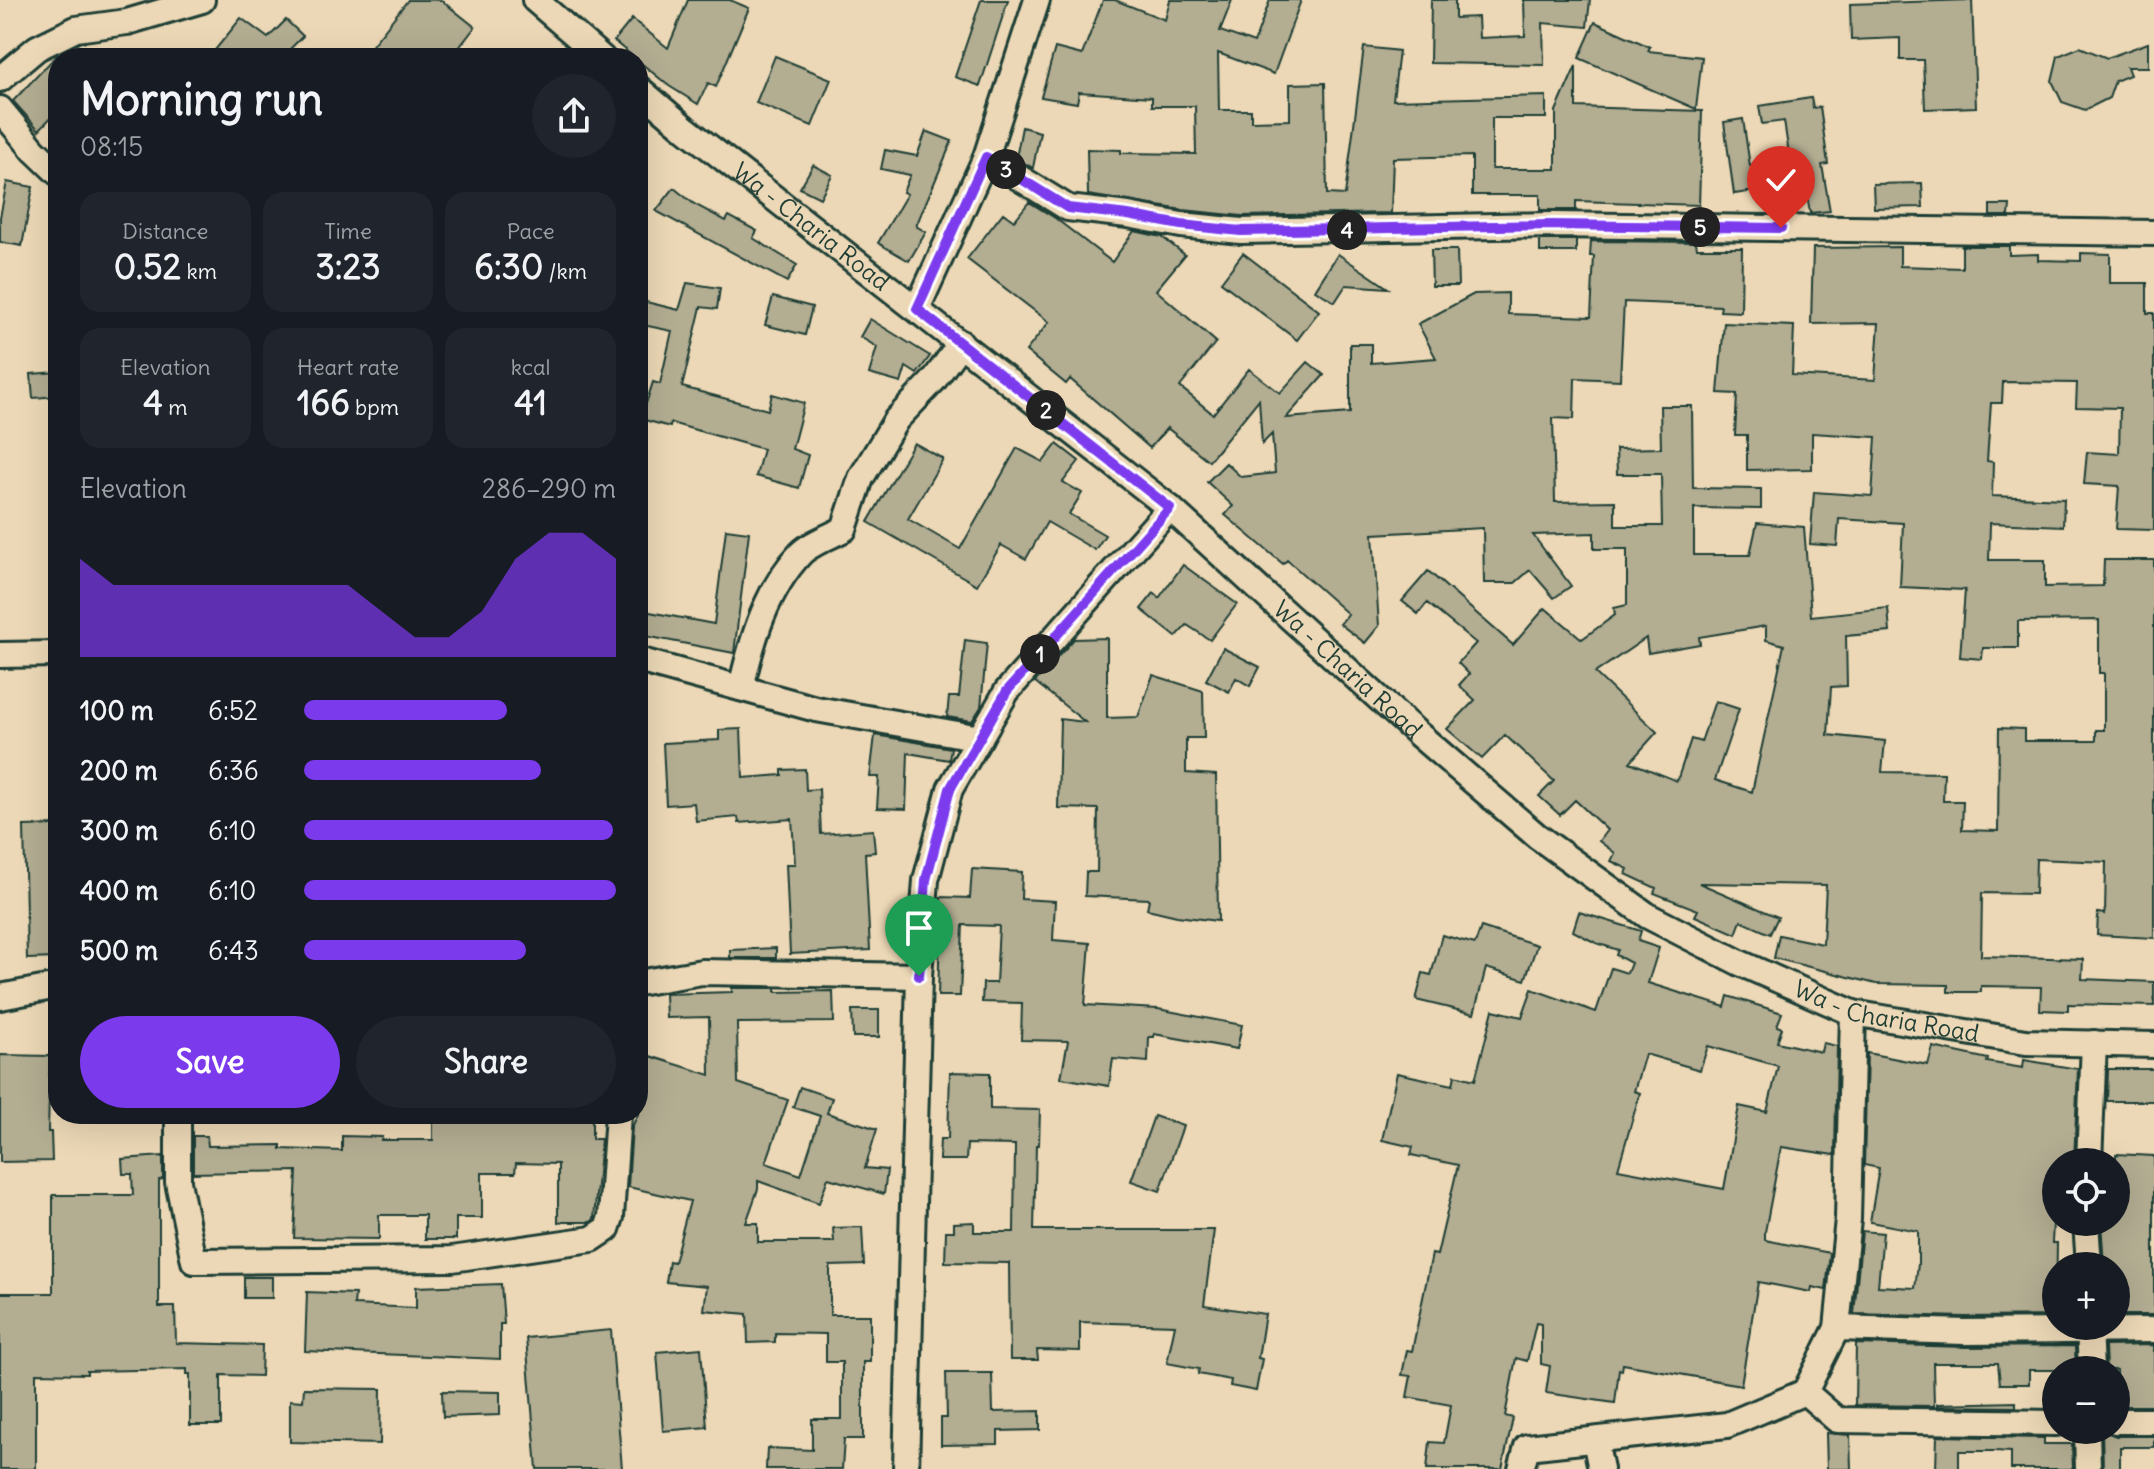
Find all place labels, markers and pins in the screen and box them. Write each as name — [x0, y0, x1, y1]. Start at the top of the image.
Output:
pin — [1747, 146, 1815, 228]
pin: 3 — [986, 149, 1026, 189]
pin: 5 — [1680, 207, 1720, 247]
pin: 4 — [1327, 210, 1367, 250]
pin: 2 — [1026, 390, 1066, 430]
pin: 1 — [1020, 634, 1060, 674]
pin — [885, 894, 953, 976]

